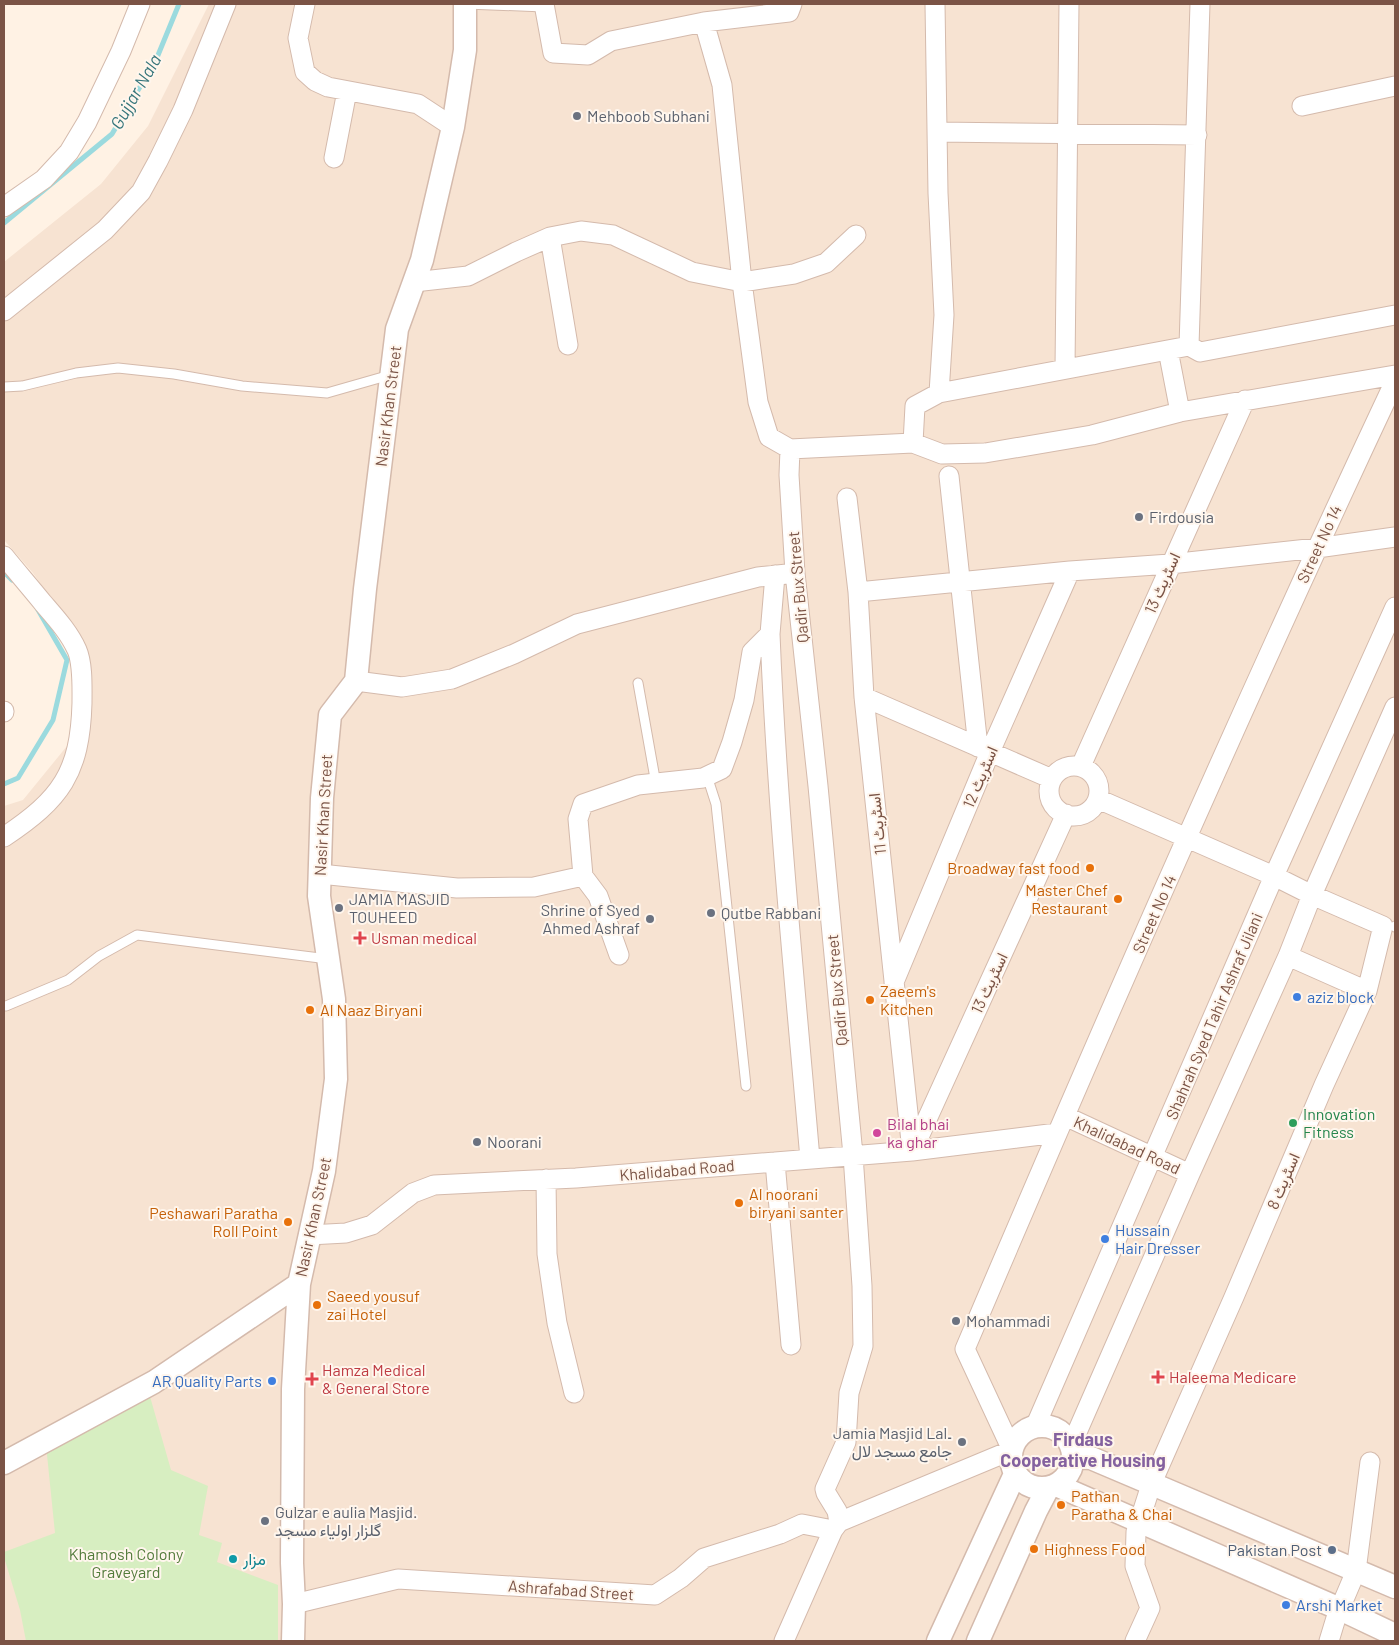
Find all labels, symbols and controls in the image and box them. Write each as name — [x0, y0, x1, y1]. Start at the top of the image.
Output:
water label: Gujjar Nala — [105, 50, 165, 133]
place label: Mehboob Subhani — [587, 106, 710, 125]
marker: Mehboob Subhani — [571, 110, 583, 122]
street label: Nasir Khan Street — [371, 344, 404, 468]
street label: Street No 14 — [1292, 502, 1345, 586]
place label: Firdousia — [1149, 507, 1214, 526]
marker: Firdousia — [1133, 511, 1145, 523]
street label: Qadir Bux Street — [783, 530, 812, 644]
street label: اسٹریٹ 13 — [1140, 549, 1185, 617]
street label: اسٹریٹ 12 — [958, 743, 1003, 811]
street label: Nasir Khan Street — [310, 754, 335, 876]
street label: اسٹریٹ 11 — [864, 792, 891, 856]
place label: Broadway fast food — [947, 858, 1080, 877]
marker: Broadway fast food — [1084, 862, 1096, 874]
street label: Street No 14 — [1128, 872, 1179, 956]
place label: Master Chef Restaurant — [1025, 880, 1108, 917]
place label: JAMIA MASJID TOUHEED — [349, 889, 450, 926]
marker: Master Chef Restaurant — [1112, 893, 1124, 905]
place label: Shrine of Syed Ahmed Ashraf — [541, 900, 640, 937]
marker: JAMIA MASJID TOUHEED — [333, 902, 345, 914]
place label: Qutbe Rabbani — [721, 903, 821, 922]
marker: Qutbe Rabbani — [705, 907, 717, 919]
street label: Shahrah Syed Tahir Ashraf Jilani — [1161, 909, 1266, 1122]
marker: Shrine of Syed Ahmed Ashraf — [644, 913, 656, 925]
place label: Usman medical — [371, 928, 477, 947]
marker: Usman medical — [353, 931, 367, 945]
street label: Qadir Bux Street — [822, 933, 851, 1047]
street label: اسٹریٹ 13 — [966, 949, 1013, 1017]
place label: Zaeem's Kitchen — [880, 981, 936, 1018]
place label: aziz block — [1307, 987, 1374, 1006]
marker: aziz block — [1291, 991, 1303, 1003]
marker: Zaeem's Kitchen — [864, 994, 876, 1006]
place label: Al Naaz Biryani — [320, 1000, 423, 1019]
marker: Al Naaz Biryani — [304, 1004, 316, 1016]
place label: Innovation Fitness — [1303, 1104, 1375, 1141]
street label: Khalidabad Road — [1071, 1112, 1184, 1178]
place label: Bilal bhai ka ghar — [887, 1114, 949, 1151]
marker: Innovation Fitness — [1287, 1117, 1299, 1129]
marker: Bilal bhai ka ghar — [871, 1127, 883, 1139]
place label: Noorani — [487, 1132, 542, 1151]
marker: Noorani — [471, 1136, 483, 1148]
street label: اسٹریٹ 8 — [1262, 1150, 1305, 1213]
street label: Nasir Khan Street — [291, 1155, 334, 1278]
street label: Khalidabad Road — [619, 1155, 735, 1184]
place label: Al noorani biryani santer — [749, 1184, 844, 1221]
marker: Al noorani biryani santer — [733, 1197, 745, 1209]
place label: Peshawari Paratha Roll Point — [149, 1203, 278, 1240]
marker: Peshawari Paratha Roll Point — [282, 1216, 294, 1228]
place label: Hussain Hair Dresser — [1115, 1220, 1200, 1257]
marker: Hussain Hair Dresser — [1099, 1233, 1111, 1245]
place label: Saeed yousuf zai Hotel — [327, 1286, 420, 1323]
marker: Saeed yousuf zai Hotel — [311, 1299, 323, 1311]
place label: Mohammadi — [966, 1311, 1050, 1330]
marker: Mohammadi — [950, 1315, 962, 1327]
place label: Hamza Medical & General Store — [322, 1360, 430, 1397]
place label: Haleema Medicare — [1169, 1367, 1297, 1386]
marker: Haleema Medicare — [1151, 1370, 1165, 1384]
place label: AR Quality Parts — [152, 1371, 262, 1390]
marker: Hamza Medical & General Store — [306, 1373, 318, 1385]
marker: AR Quality Parts — [266, 1375, 278, 1387]
place label: Jamia Masjid Lal۔ جامع مسجد لال — [833, 1423, 952, 1463]
district label: Firdaus Cooperative Housing — [1000, 1428, 1166, 1471]
marker: Jamia Masjid Lal۔ جامع مسجد لال — [956, 1436, 968, 1448]
place label: Pathan Paratha & Chai — [1071, 1486, 1173, 1523]
marker: Pathan Paratha & Chai — [1055, 1499, 1067, 1511]
place label: Gulzar e aulia Masjid. گلزار اولیاء مسجد — [275, 1502, 418, 1541]
marker: Gulzar e aulia Masjid. گلزار اولیاء مسجد — [259, 1515, 271, 1527]
place label: Highness Food — [1044, 1539, 1146, 1558]
place label: Pakistan Post — [1227, 1540, 1322, 1559]
marker: Highness Food — [1028, 1543, 1040, 1555]
park label: Khamosh Colony Graveyard — [69, 1544, 184, 1581]
marker: Pakistan Post — [1326, 1544, 1338, 1556]
place label: مزار — [242, 1549, 266, 1570]
marker: مزار — [227, 1553, 239, 1565]
street label: Ashrafabad Street — [507, 1576, 635, 1603]
place label: Arshi Market — [1296, 1595, 1382, 1614]
marker: Arshi Market — [1280, 1599, 1292, 1611]

